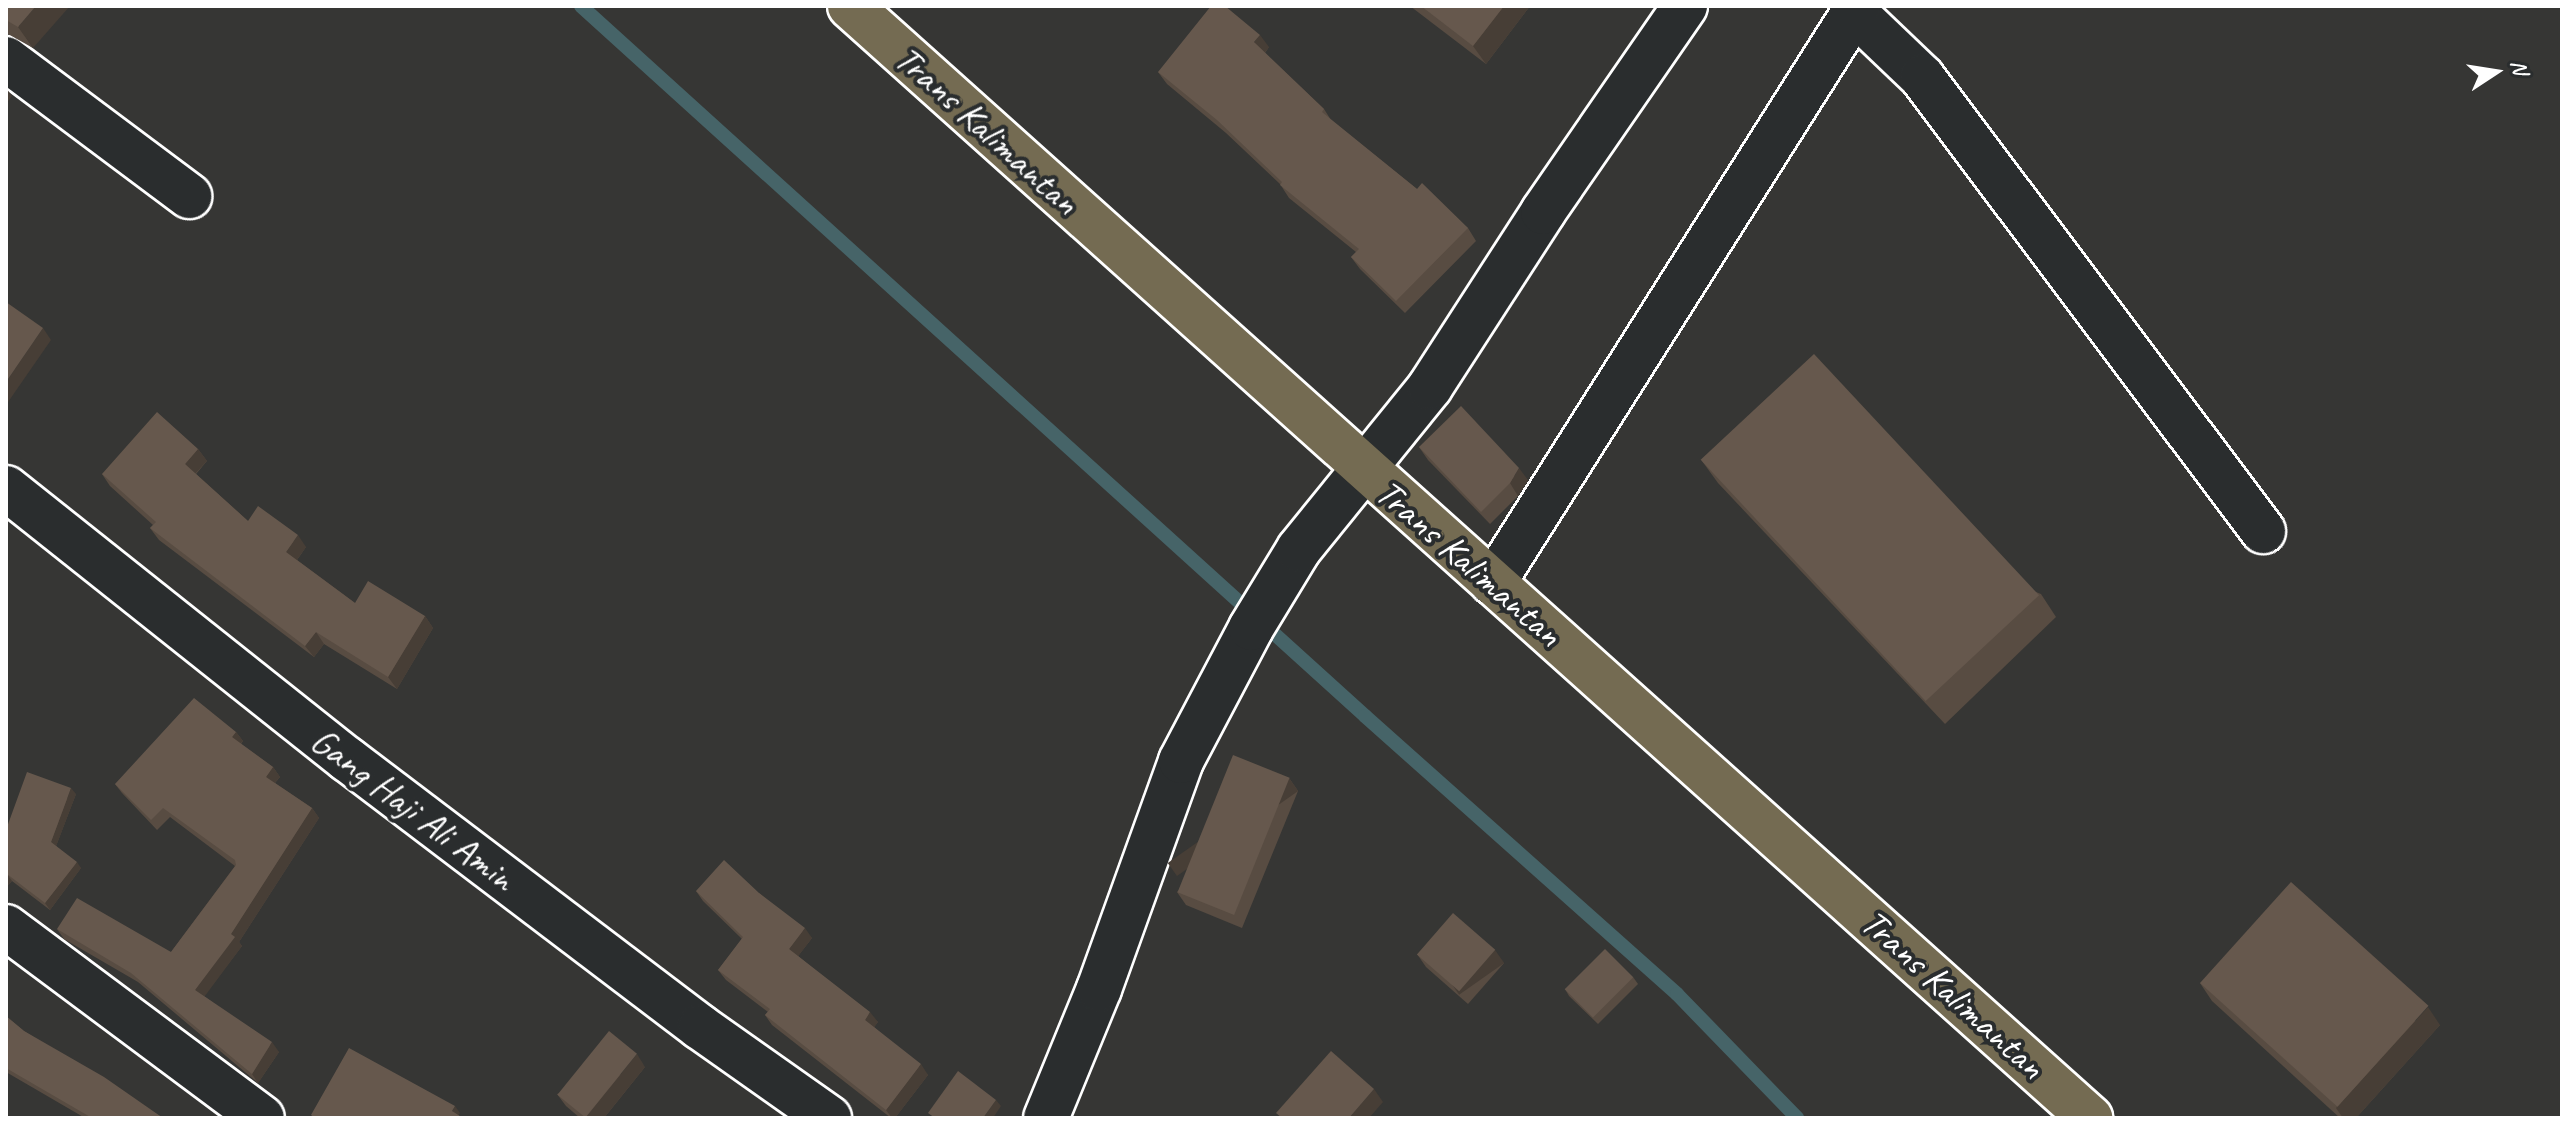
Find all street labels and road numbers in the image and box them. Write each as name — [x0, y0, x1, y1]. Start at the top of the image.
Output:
street label: Trans Kalimantan — [885, 35, 1089, 225]
street label: Trans Kalimantan — [1366, 469, 1572, 657]
street label: Gang Haji Ali Amin — [302, 718, 524, 900]
street label: Trans Kalimantan — [1851, 899, 2055, 1089]

